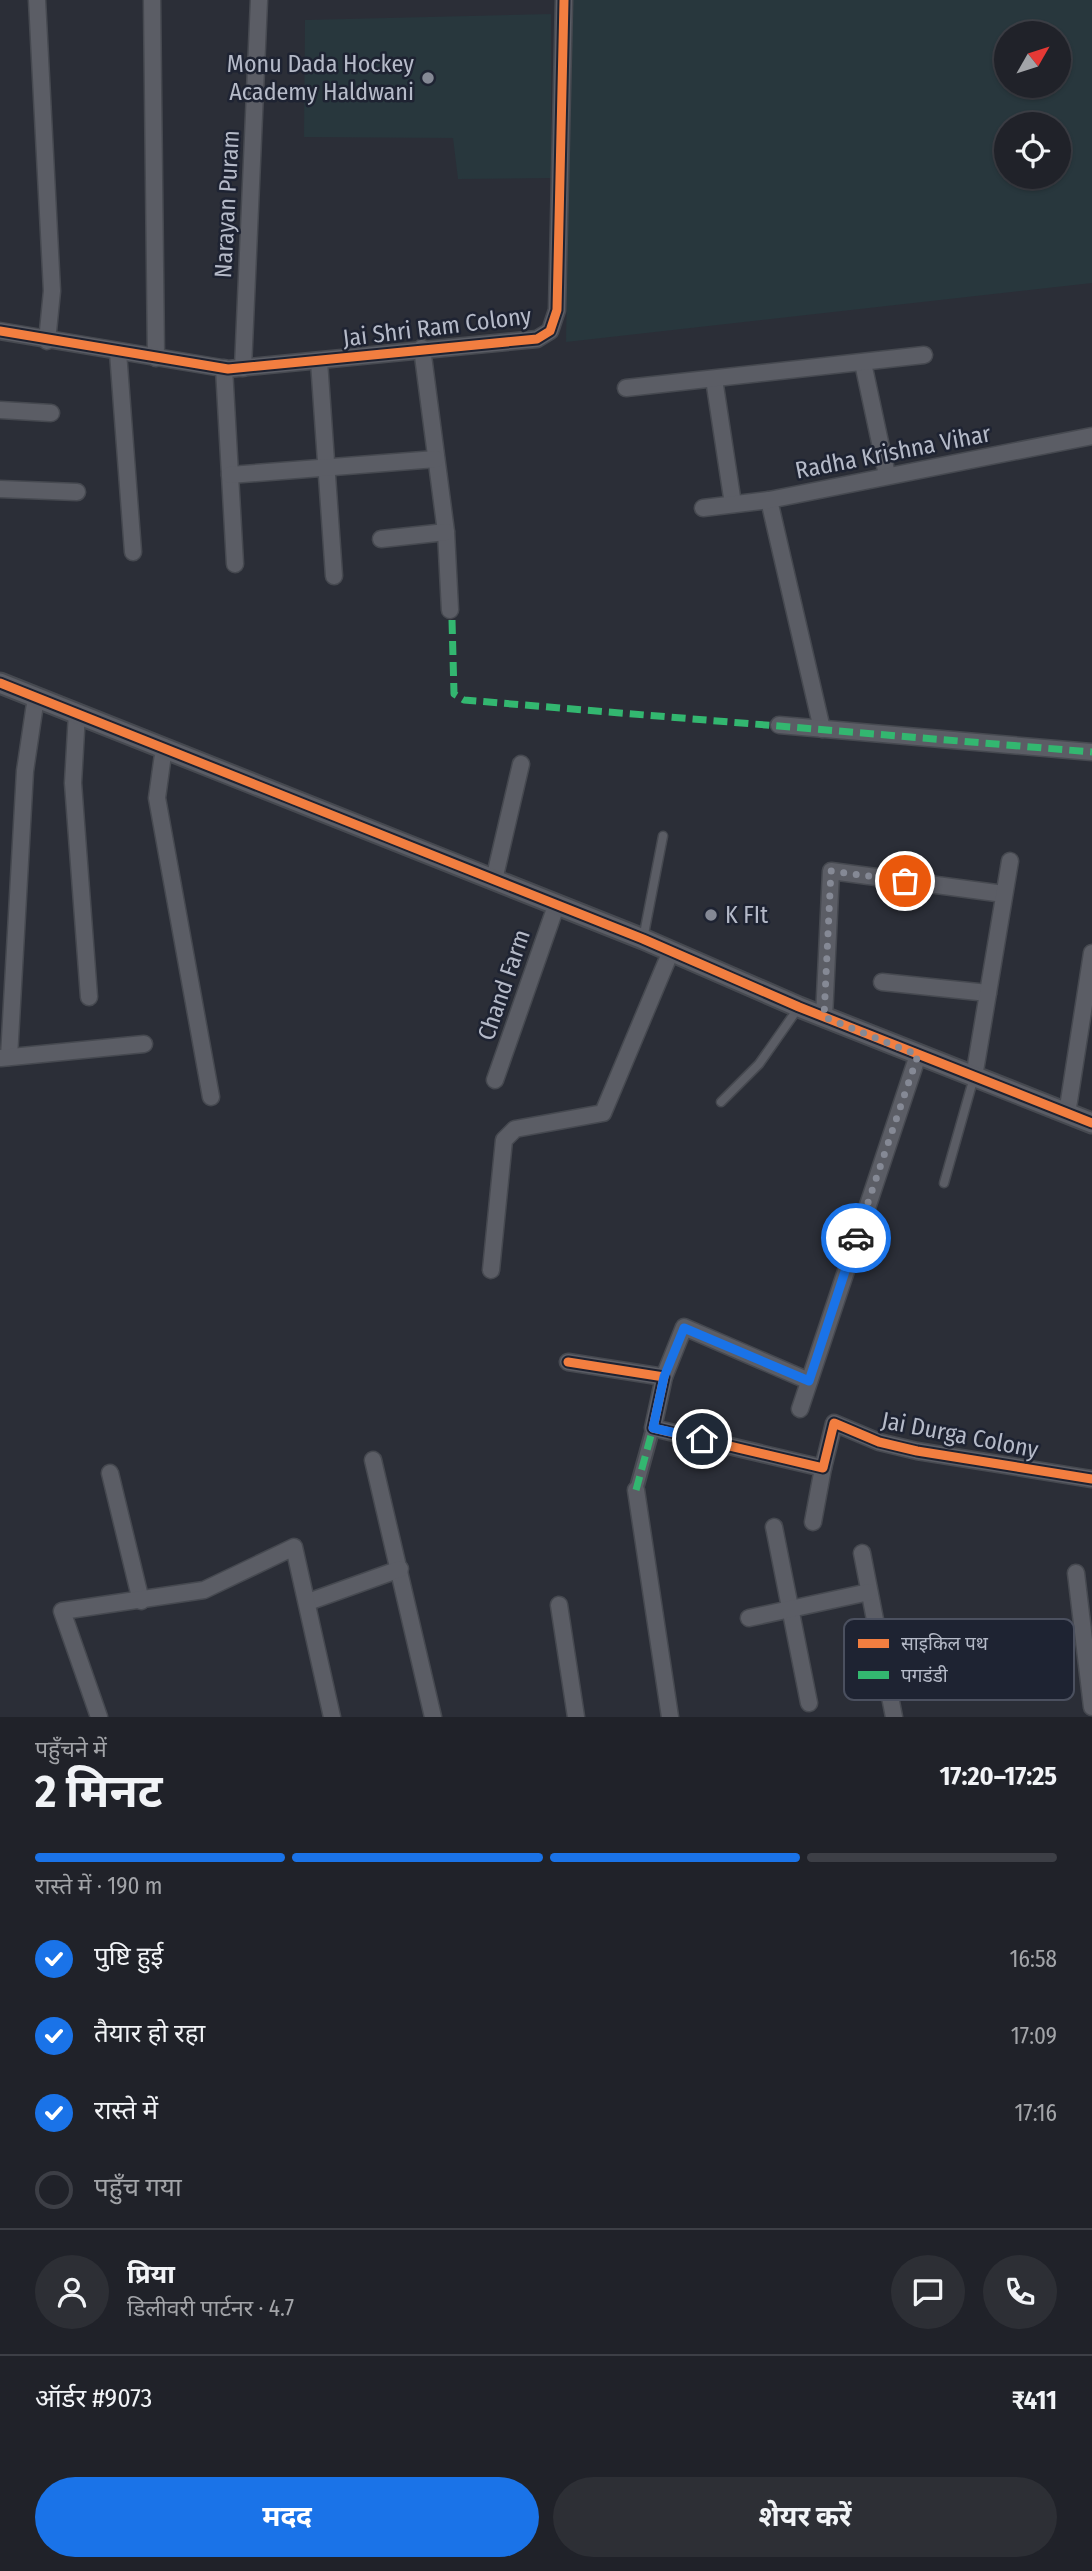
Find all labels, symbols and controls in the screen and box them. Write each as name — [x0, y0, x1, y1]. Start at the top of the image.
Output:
north arrow — [994, 21, 1071, 98]
map controls — [994, 21, 1071, 189]
place label: Monu Dada Hockey Academy Haldwani — [227, 50, 414, 106]
marker: Monu Dada Hockey Academy Haldwani — [420, 70, 436, 86]
button: locate — [994, 112, 1071, 189]
street label: Narayan Puram — [209, 129, 245, 279]
street label: Jai Shri Ram Colony — [341, 302, 533, 352]
street label: Radha Krishna Vihar — [793, 419, 994, 485]
pin — [875, 851, 935, 911]
icon: bag — [886, 862, 924, 900]
place label: K FIt — [725, 901, 768, 929]
marker: K FIt — [703, 907, 719, 923]
street label: Chand Farm — [472, 926, 536, 1044]
courier — [821, 1203, 891, 1273]
icon: car — [837, 1219, 875, 1257]
street label: Jai Durga Colony — [879, 1406, 1041, 1464]
pin — [672, 1409, 732, 1469]
icon: home — [683, 1420, 721, 1458]
legend — [844, 1619, 1074, 1700]
text: साइकिल पथ — [901, 1632, 989, 1655]
text: पगडंडी — [901, 1664, 949, 1687]
text: पहुँचने में — [35, 1735, 107, 1763]
text: 17:20–17:25 — [939, 1761, 1057, 1792]
text: 2 मिनट — [35, 1764, 162, 1819]
text: रास्ते में · 190 m — [35, 1872, 163, 1900]
icon: check — [35, 1940, 73, 1978]
text: पुष्टि हुई — [94, 1941, 163, 1972]
text: 16:58 — [1010, 1945, 1057, 1973]
icon: check — [35, 2017, 73, 2055]
text: तैयार हो रहा — [94, 2018, 205, 2049]
text: 17:09 — [1011, 2022, 1057, 2050]
icon: check — [35, 2094, 73, 2132]
text: रास्ते में — [94, 2095, 158, 2126]
text: 17:16 — [1014, 2099, 1057, 2127]
text: पहुँच गया — [94, 2172, 182, 2203]
button: person — [35, 2255, 109, 2329]
button: chat — [891, 2255, 965, 2329]
button: phone — [983, 2255, 1057, 2329]
text: प्रिया — [127, 2259, 175, 2290]
text: डिलीवरी पार्टनर · 4.7 — [127, 2294, 294, 2322]
text: ऑर्डर #9073 — [35, 2383, 152, 2414]
text: ₹411 — [1012, 2385, 1057, 2416]
button: मदद — [35, 2477, 539, 2557]
button: शेयर करें — [553, 2477, 1057, 2557]

